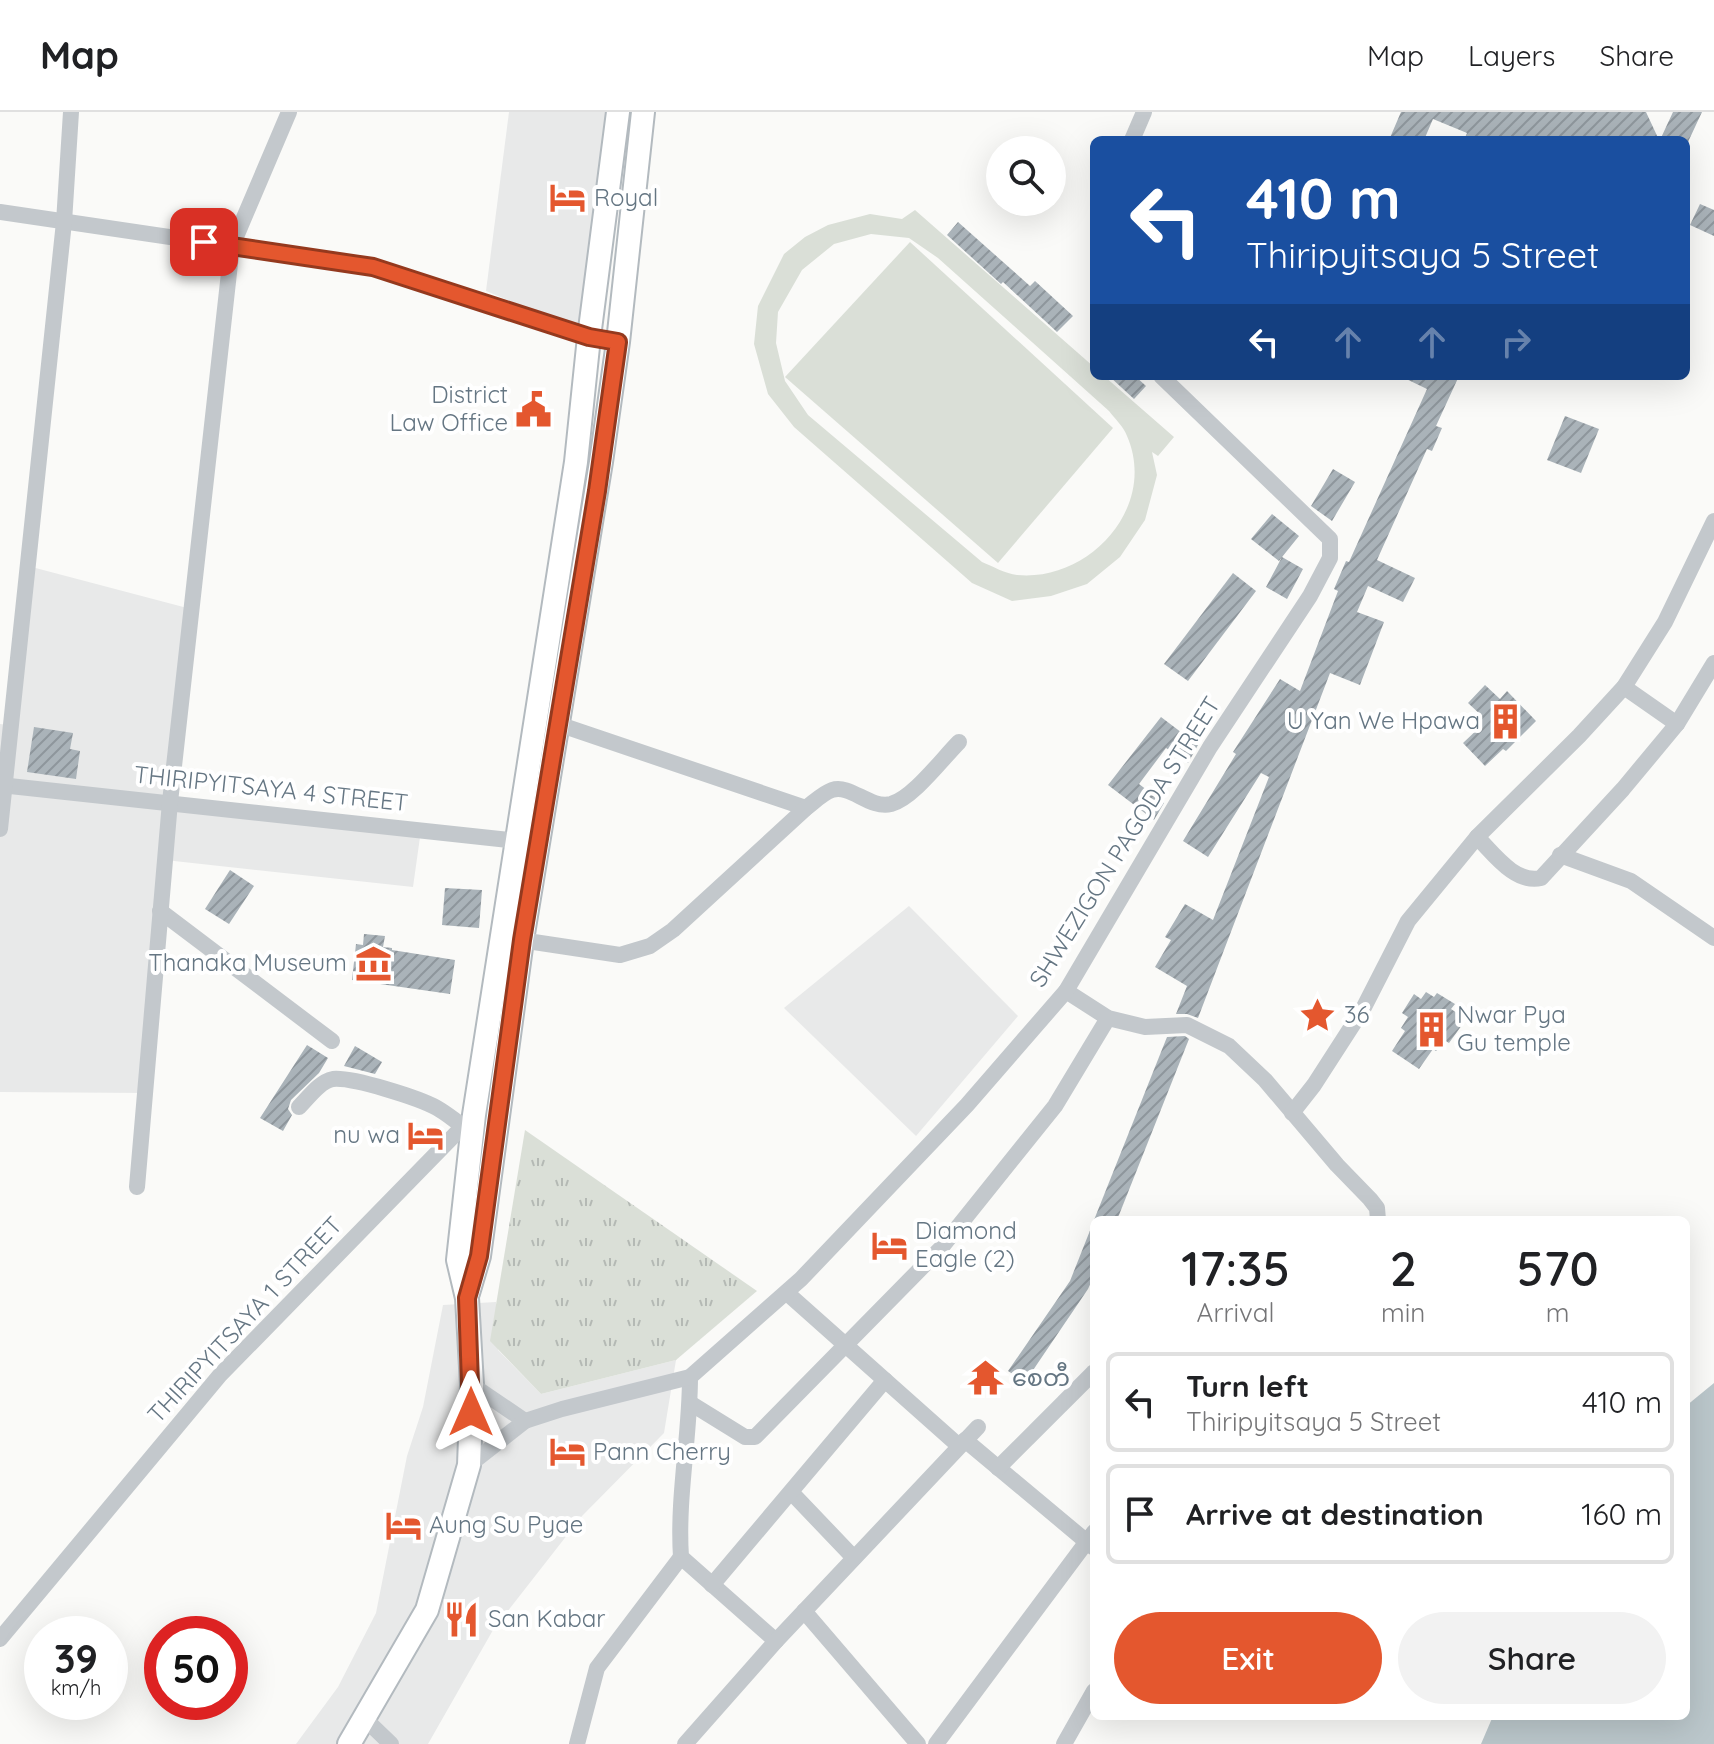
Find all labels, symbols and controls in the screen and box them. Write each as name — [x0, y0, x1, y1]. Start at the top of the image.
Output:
text: Map — [40, 31, 119, 79]
text: Map — [1367, 38, 1424, 73]
text: Layers — [1468, 38, 1555, 73]
text: Share — [1599, 38, 1674, 73]
map controls — [986, 136, 1066, 216]
button: search — [986, 136, 1066, 216]
text: 410 m — [1246, 163, 1401, 233]
icon: left — [1114, 168, 1218, 272]
hotel icon: Royal — [549, 179, 587, 217]
place label: Royal — [594, 182, 658, 212]
pin — [170, 208, 238, 276]
icon: arrive — [182, 220, 226, 264]
text: Thiripyitsaya 5 Street — [1246, 232, 1599, 277]
icon: left — [1242, 320, 1286, 364]
icon: ahead — [1326, 320, 1370, 364]
icon: ahead — [1410, 320, 1454, 364]
icon: right — [1494, 320, 1538, 364]
place label: District Law Office — [389, 379, 508, 437]
public building icon: District Law Office — [515, 390, 553, 428]
street label: SHWEZIGON PAGODA STREET — [1022, 691, 1226, 992]
building icon: U Yan We Hpawa — [1487, 702, 1525, 740]
place label: U Yan We Hpawa — [1287, 705, 1480, 735]
street label: THIRIPYITSAYA 4 STREET — [133, 759, 410, 817]
museum icon: Thanaka Museum — [354, 944, 392, 982]
place label: Thanaka Museum — [148, 947, 347, 977]
place icon: 36 — [1299, 996, 1337, 1034]
place label: 36 — [1344, 999, 1370, 1029]
place label: Nwar Pya Gu temple — [1457, 999, 1571, 1057]
building icon: Nwar Pya Gu temple — [1412, 1010, 1450, 1048]
hotel icon: nu wa — [407, 1116, 445, 1154]
place label: nu wa — [333, 1119, 400, 1149]
street label: THIRIPYITSAYA 1 STREET — [141, 1210, 348, 1429]
place label: Diamond Eagle (2) — [915, 1215, 1017, 1273]
hotel icon: Diamond Eagle (2) — [870, 1226, 908, 1264]
text: 17:35 — [1181, 1238, 1290, 1298]
text: 2 — [1390, 1238, 1417, 1298]
text: 570 — [1517, 1238, 1599, 1298]
text: Arrival — [1197, 1296, 1274, 1329]
text: min — [1381, 1296, 1425, 1329]
text: m — [1546, 1296, 1570, 1329]
temple icon: စေတီ — [967, 1359, 1005, 1397]
place label: စေတီ — [1012, 1362, 1070, 1392]
text: Turn left — [1186, 1367, 1309, 1405]
position arrow — [429, 1370, 513, 1454]
icon: left — [1118, 1380, 1162, 1424]
text: 410 m — [1582, 1383, 1662, 1421]
text: Thiripyitsaya 5 Street — [1186, 1405, 1441, 1438]
hotel icon: Pann Cherry — [548, 1433, 586, 1471]
place label: Pann Cherry — [593, 1436, 731, 1466]
icon: arrive — [1118, 1492, 1162, 1536]
text: Arrive at destination — [1186, 1495, 1484, 1533]
text: 160 m — [1581, 1495, 1662, 1533]
hotel icon: Aung Su Pyae — [384, 1506, 422, 1544]
place label: Aung Su Pyae — [429, 1509, 583, 1539]
restaurant icon: San Kabar — [443, 1600, 481, 1638]
place label: San Kabar — [488, 1603, 606, 1633]
button: Exit — [1114, 1612, 1382, 1704]
button: Share — [1398, 1612, 1666, 1704]
speed limit sign: 50 — [144, 1616, 248, 1720]
text: 39 — [54, 1633, 98, 1683]
text: km/h — [51, 1675, 101, 1700]

